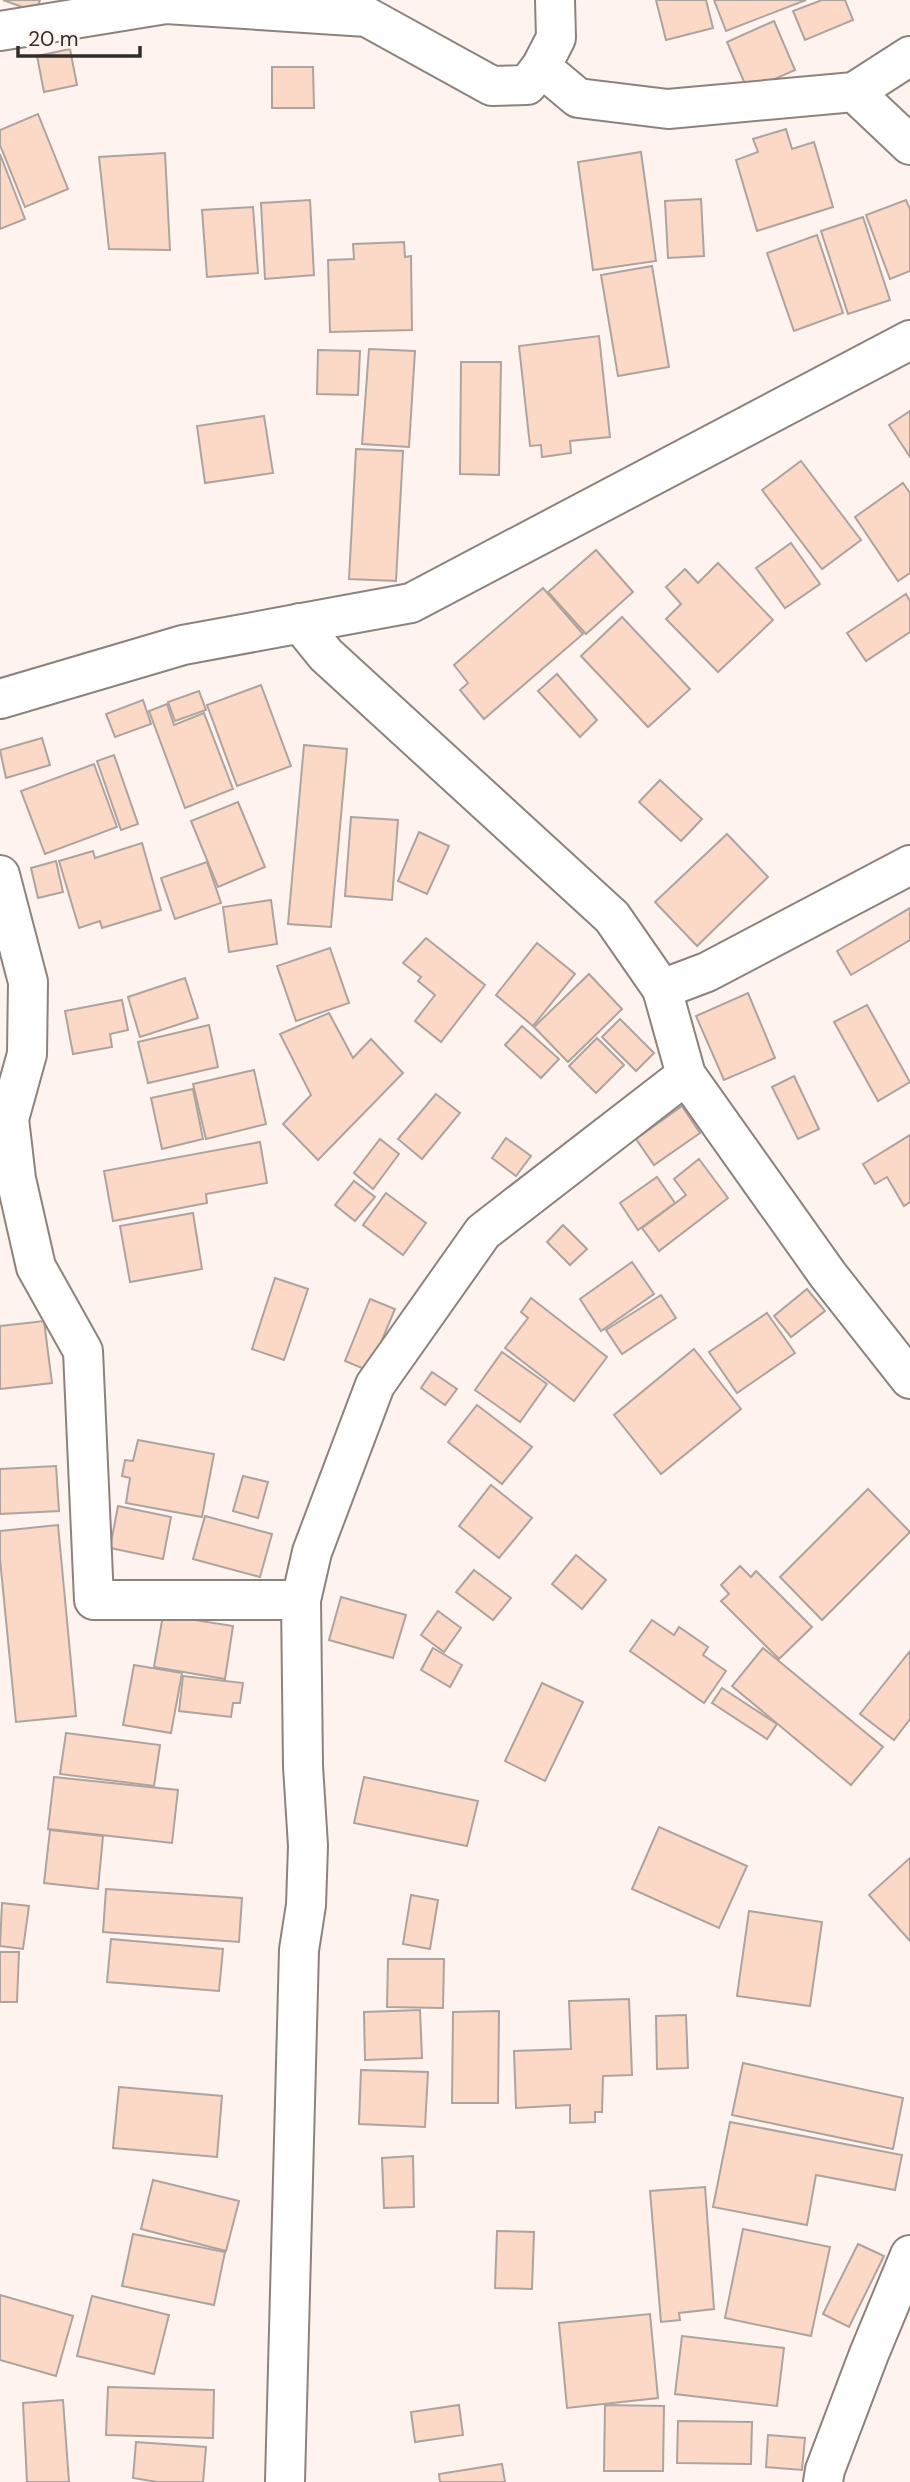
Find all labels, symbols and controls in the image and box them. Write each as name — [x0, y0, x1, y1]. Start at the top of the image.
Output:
scale bar — [18, 14, 140, 58]
text: 20 m — [28, 25, 79, 53]

